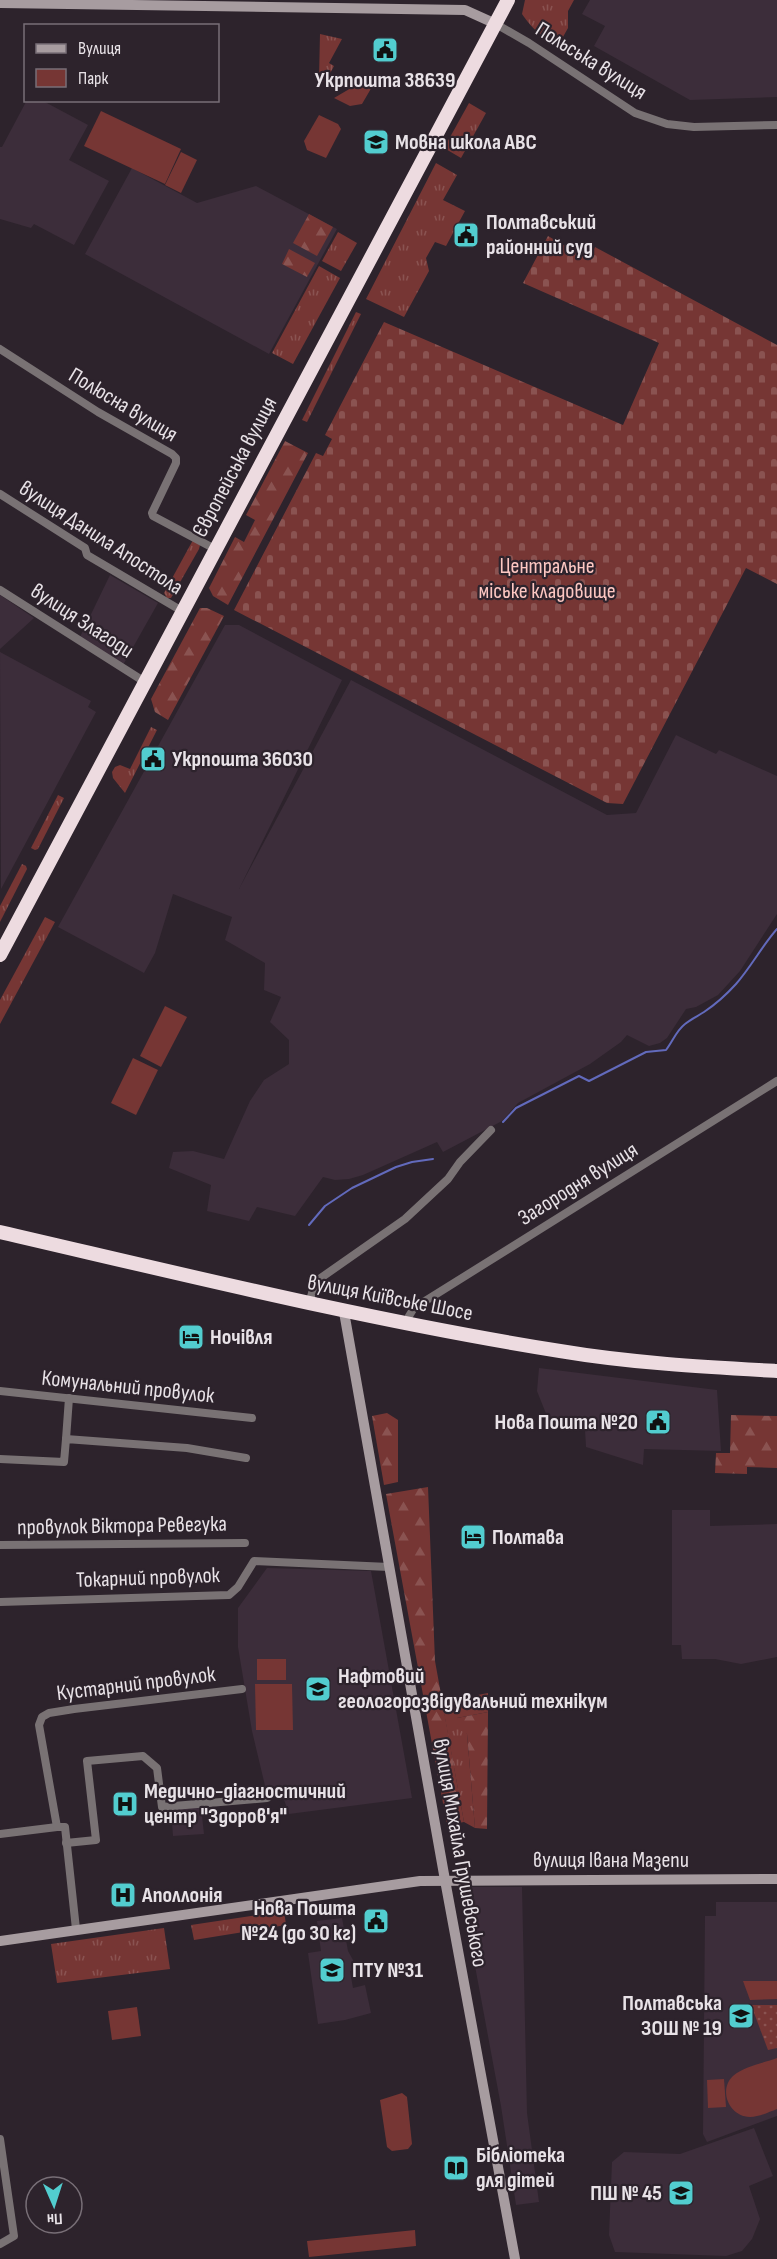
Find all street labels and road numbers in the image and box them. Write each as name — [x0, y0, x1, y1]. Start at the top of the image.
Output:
street label: Польська вулиця — [530, 16, 652, 106]
street label: Полюсна вулиця — [64, 362, 182, 448]
street label: Європейська вулиця — [187, 392, 283, 542]
street label: вулиця Данила Апостола — [14, 475, 188, 601]
street label: вулиця Злагоди — [25, 578, 139, 664]
street label: Загородня вулиця — [513, 1136, 643, 1232]
street label: вулиця Київське Шосе — [305, 1269, 475, 1327]
street label: Комунальний провулок — [40, 1365, 216, 1410]
street label: провулок Віктора Ревегука — [17, 1511, 227, 1541]
street label: Токарний провулок — [76, 1562, 221, 1594]
street label: Кустарний провулок — [55, 1661, 218, 1707]
street label: вулиця Михайла Грушевського — [427, 1737, 493, 1969]
street label: вулиця Івана Мазепи — [533, 1847, 689, 1874]

